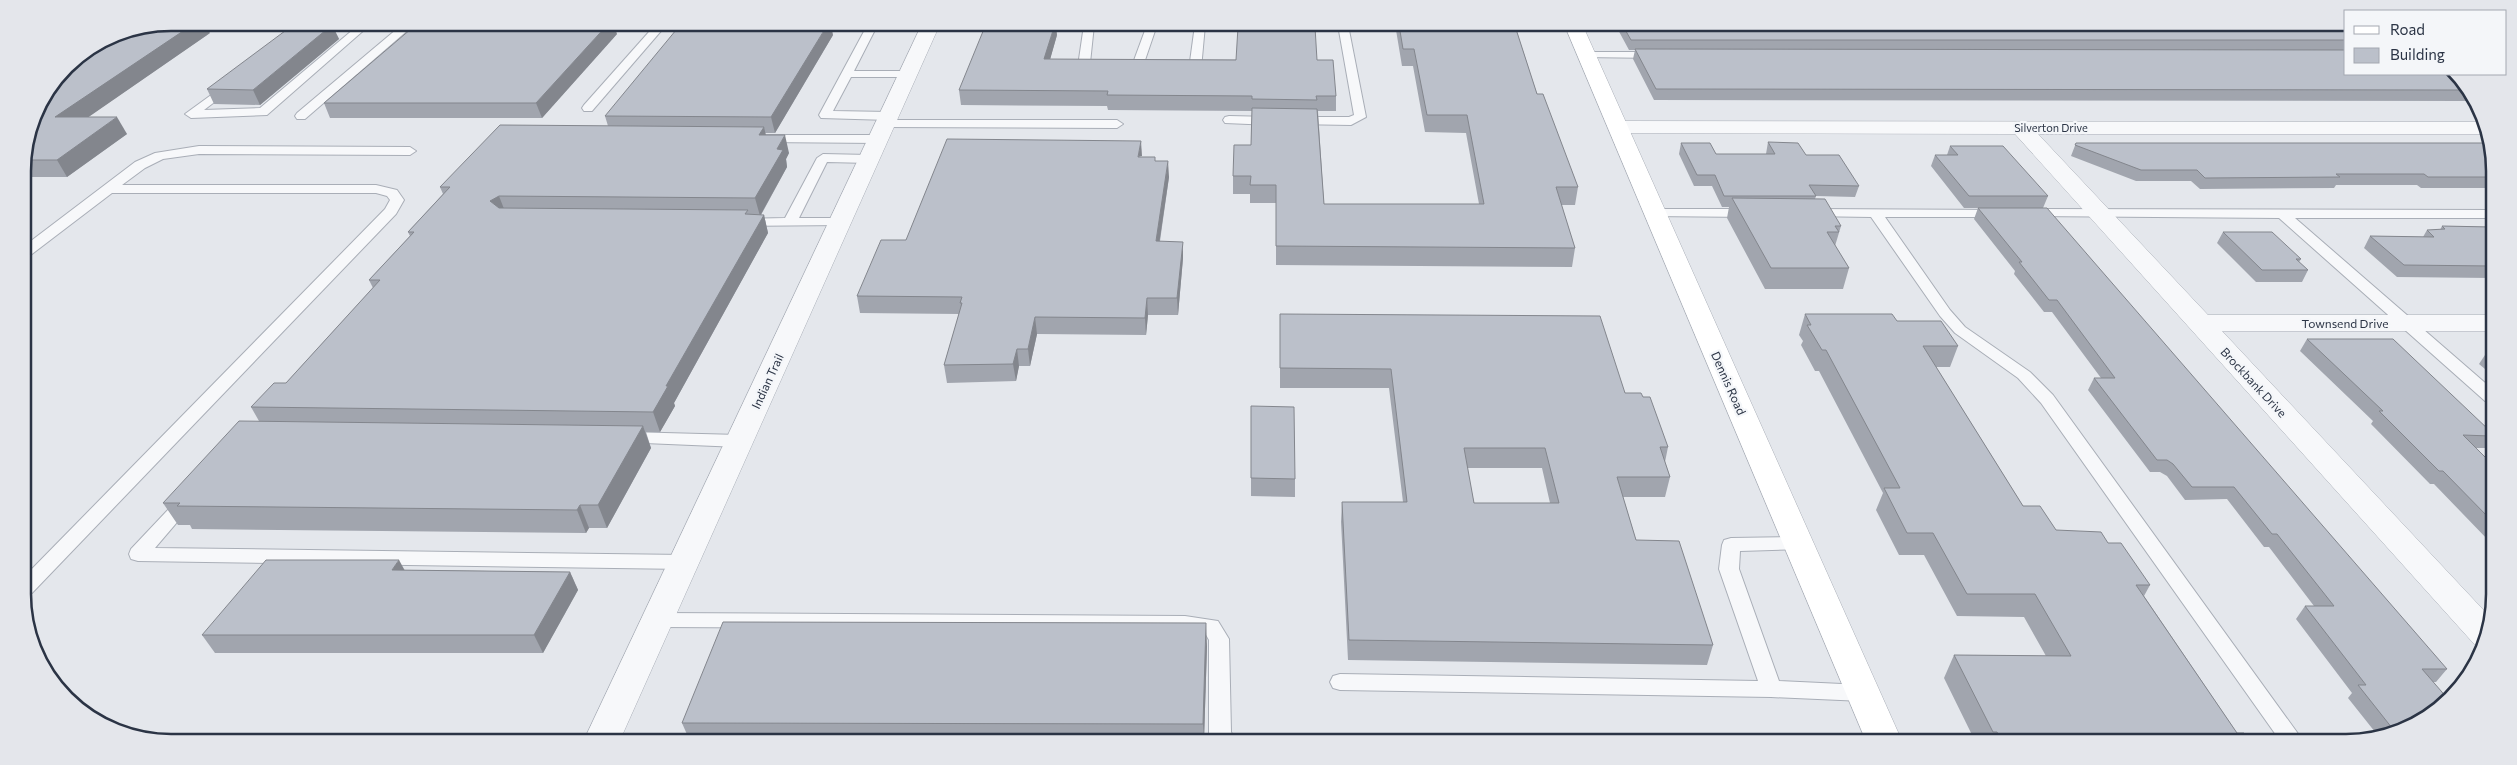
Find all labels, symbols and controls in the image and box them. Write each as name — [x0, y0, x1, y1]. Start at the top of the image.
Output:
legend — [2344, 10, 2507, 75]
text: Road — [2390, 20, 2425, 38]
text: Building — [2390, 45, 2445, 63]
street label: Silverton Drive — [2014, 121, 2088, 134]
street label: Townsend Drive — [2301, 316, 2389, 330]
street label: Brockbank Drive — [2218, 344, 2290, 420]
street label: Dennis Road — [1709, 349, 1749, 417]
street label: Indian Trail — [748, 351, 786, 411]

